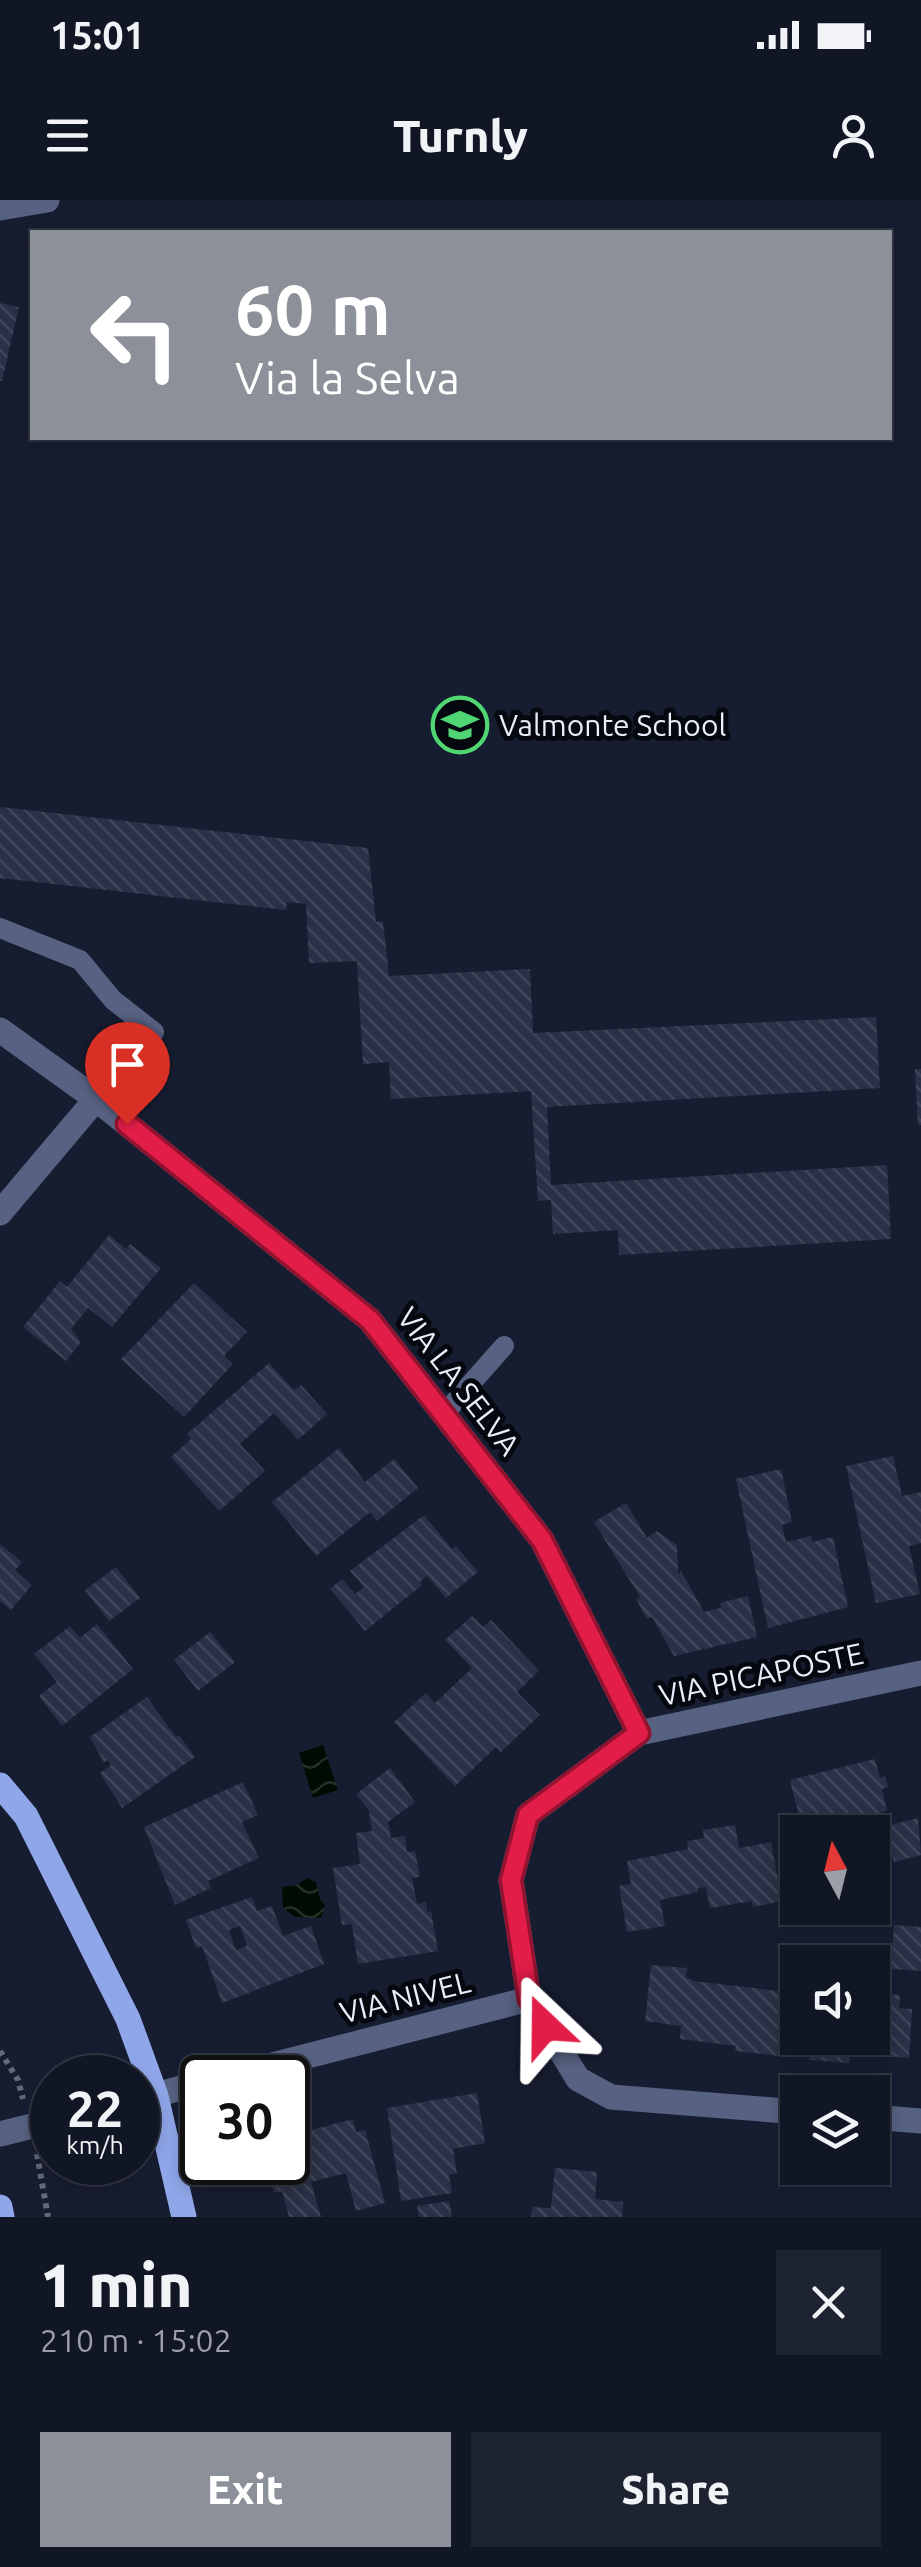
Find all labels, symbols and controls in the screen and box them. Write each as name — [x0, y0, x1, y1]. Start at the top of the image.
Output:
text: 15:01 — [50, 14, 145, 56]
icon: menu — [40, 108, 95, 163]
icon: person — [826, 108, 881, 163]
text: Turnly — [393, 110, 528, 161]
icon: left — [70, 270, 200, 400]
text: 60 m — [235, 270, 391, 348]
text: Via la Selva — [235, 352, 460, 403]
school or university icon: Valmonte School — [430, 695, 490, 755]
place label: Valmonte School — [499, 708, 726, 742]
pin — [85, 1022, 170, 1125]
icon: arrive — [100, 1037, 155, 1092]
street label: VIA LA SELVA — [391, 1300, 527, 1462]
street label: VIA PICAPOSTE — [656, 1636, 866, 1712]
north arrow — [780, 1815, 890, 1925]
map controls — [780, 1815, 890, 2185]
button: sound — [780, 1945, 890, 2055]
street label: VIA NIVEL — [336, 1964, 474, 2030]
position arrow — [493, 1974, 597, 2078]
speed limit sign: 30 — [180, 2055, 310, 2185]
button: layers — [780, 2075, 890, 2185]
text: 22 — [67, 2080, 123, 2136]
text: km/h — [66, 2131, 124, 2159]
button: close — [776, 2250, 881, 2355]
text: 1 min — [40, 2251, 193, 2318]
text: 210 m · 15:02 — [40, 2322, 232, 2358]
button: Exit — [40, 2432, 451, 2547]
button: Share — [471, 2432, 881, 2547]

